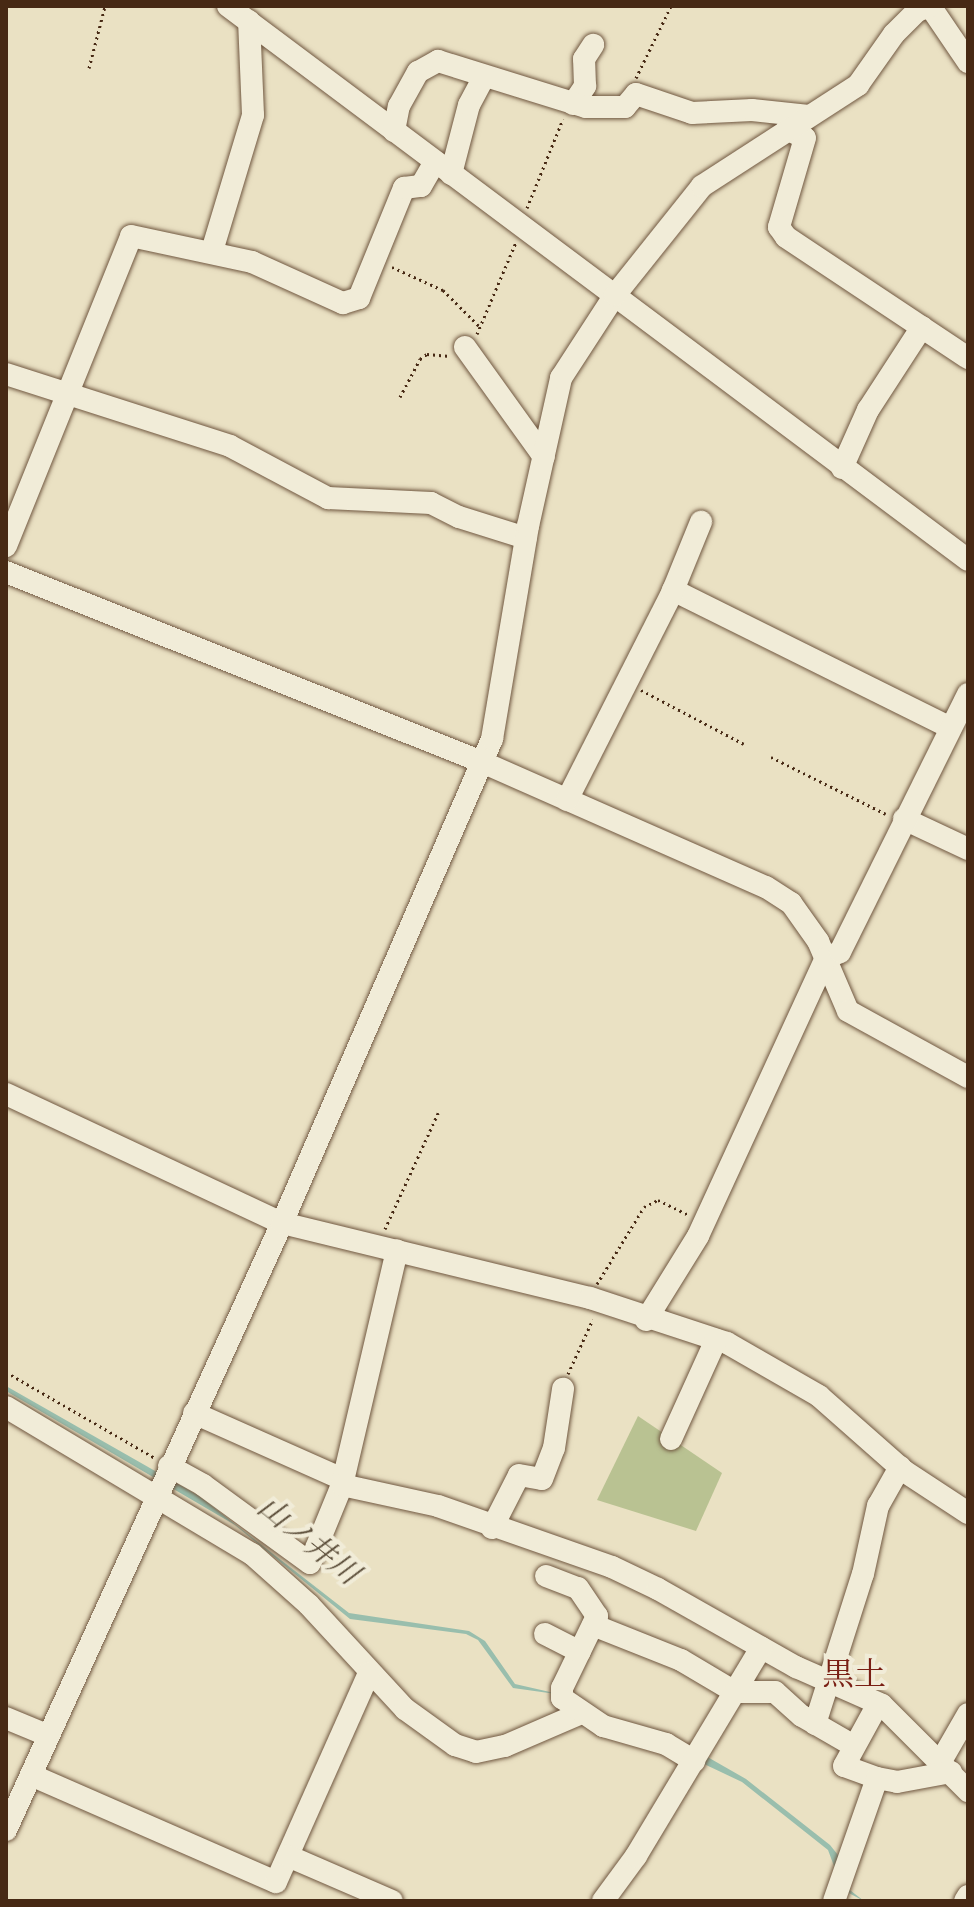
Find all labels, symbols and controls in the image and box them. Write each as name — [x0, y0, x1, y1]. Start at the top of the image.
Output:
water label: 山ノ井川 — [250, 1489, 366, 1593]
district label: 黒土 — [822, 1656, 886, 1694]

